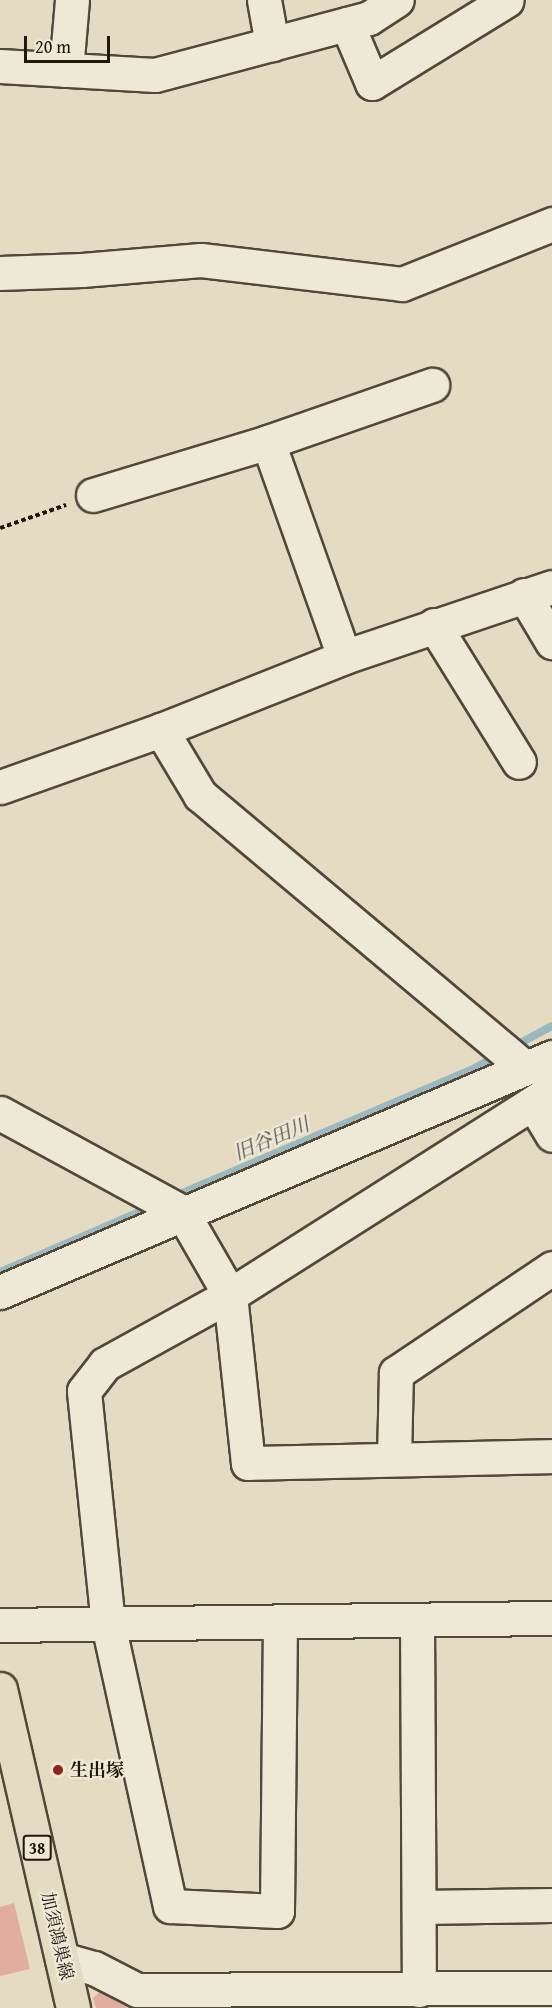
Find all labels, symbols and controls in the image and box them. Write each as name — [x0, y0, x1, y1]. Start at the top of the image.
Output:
scale bar — [27, 24, 112, 62]
text: 20 m — [35, 33, 71, 60]
water label: 旧谷田川 — [229, 1111, 313, 1165]
place label: 生出塚 — [70, 1759, 124, 1781]
marker: 生出塚 — [51, 1763, 65, 1777]
road number: 38 — [22, 1835, 52, 1861]
street label: 加須鴻巣線 — [36, 1890, 78, 1982]

